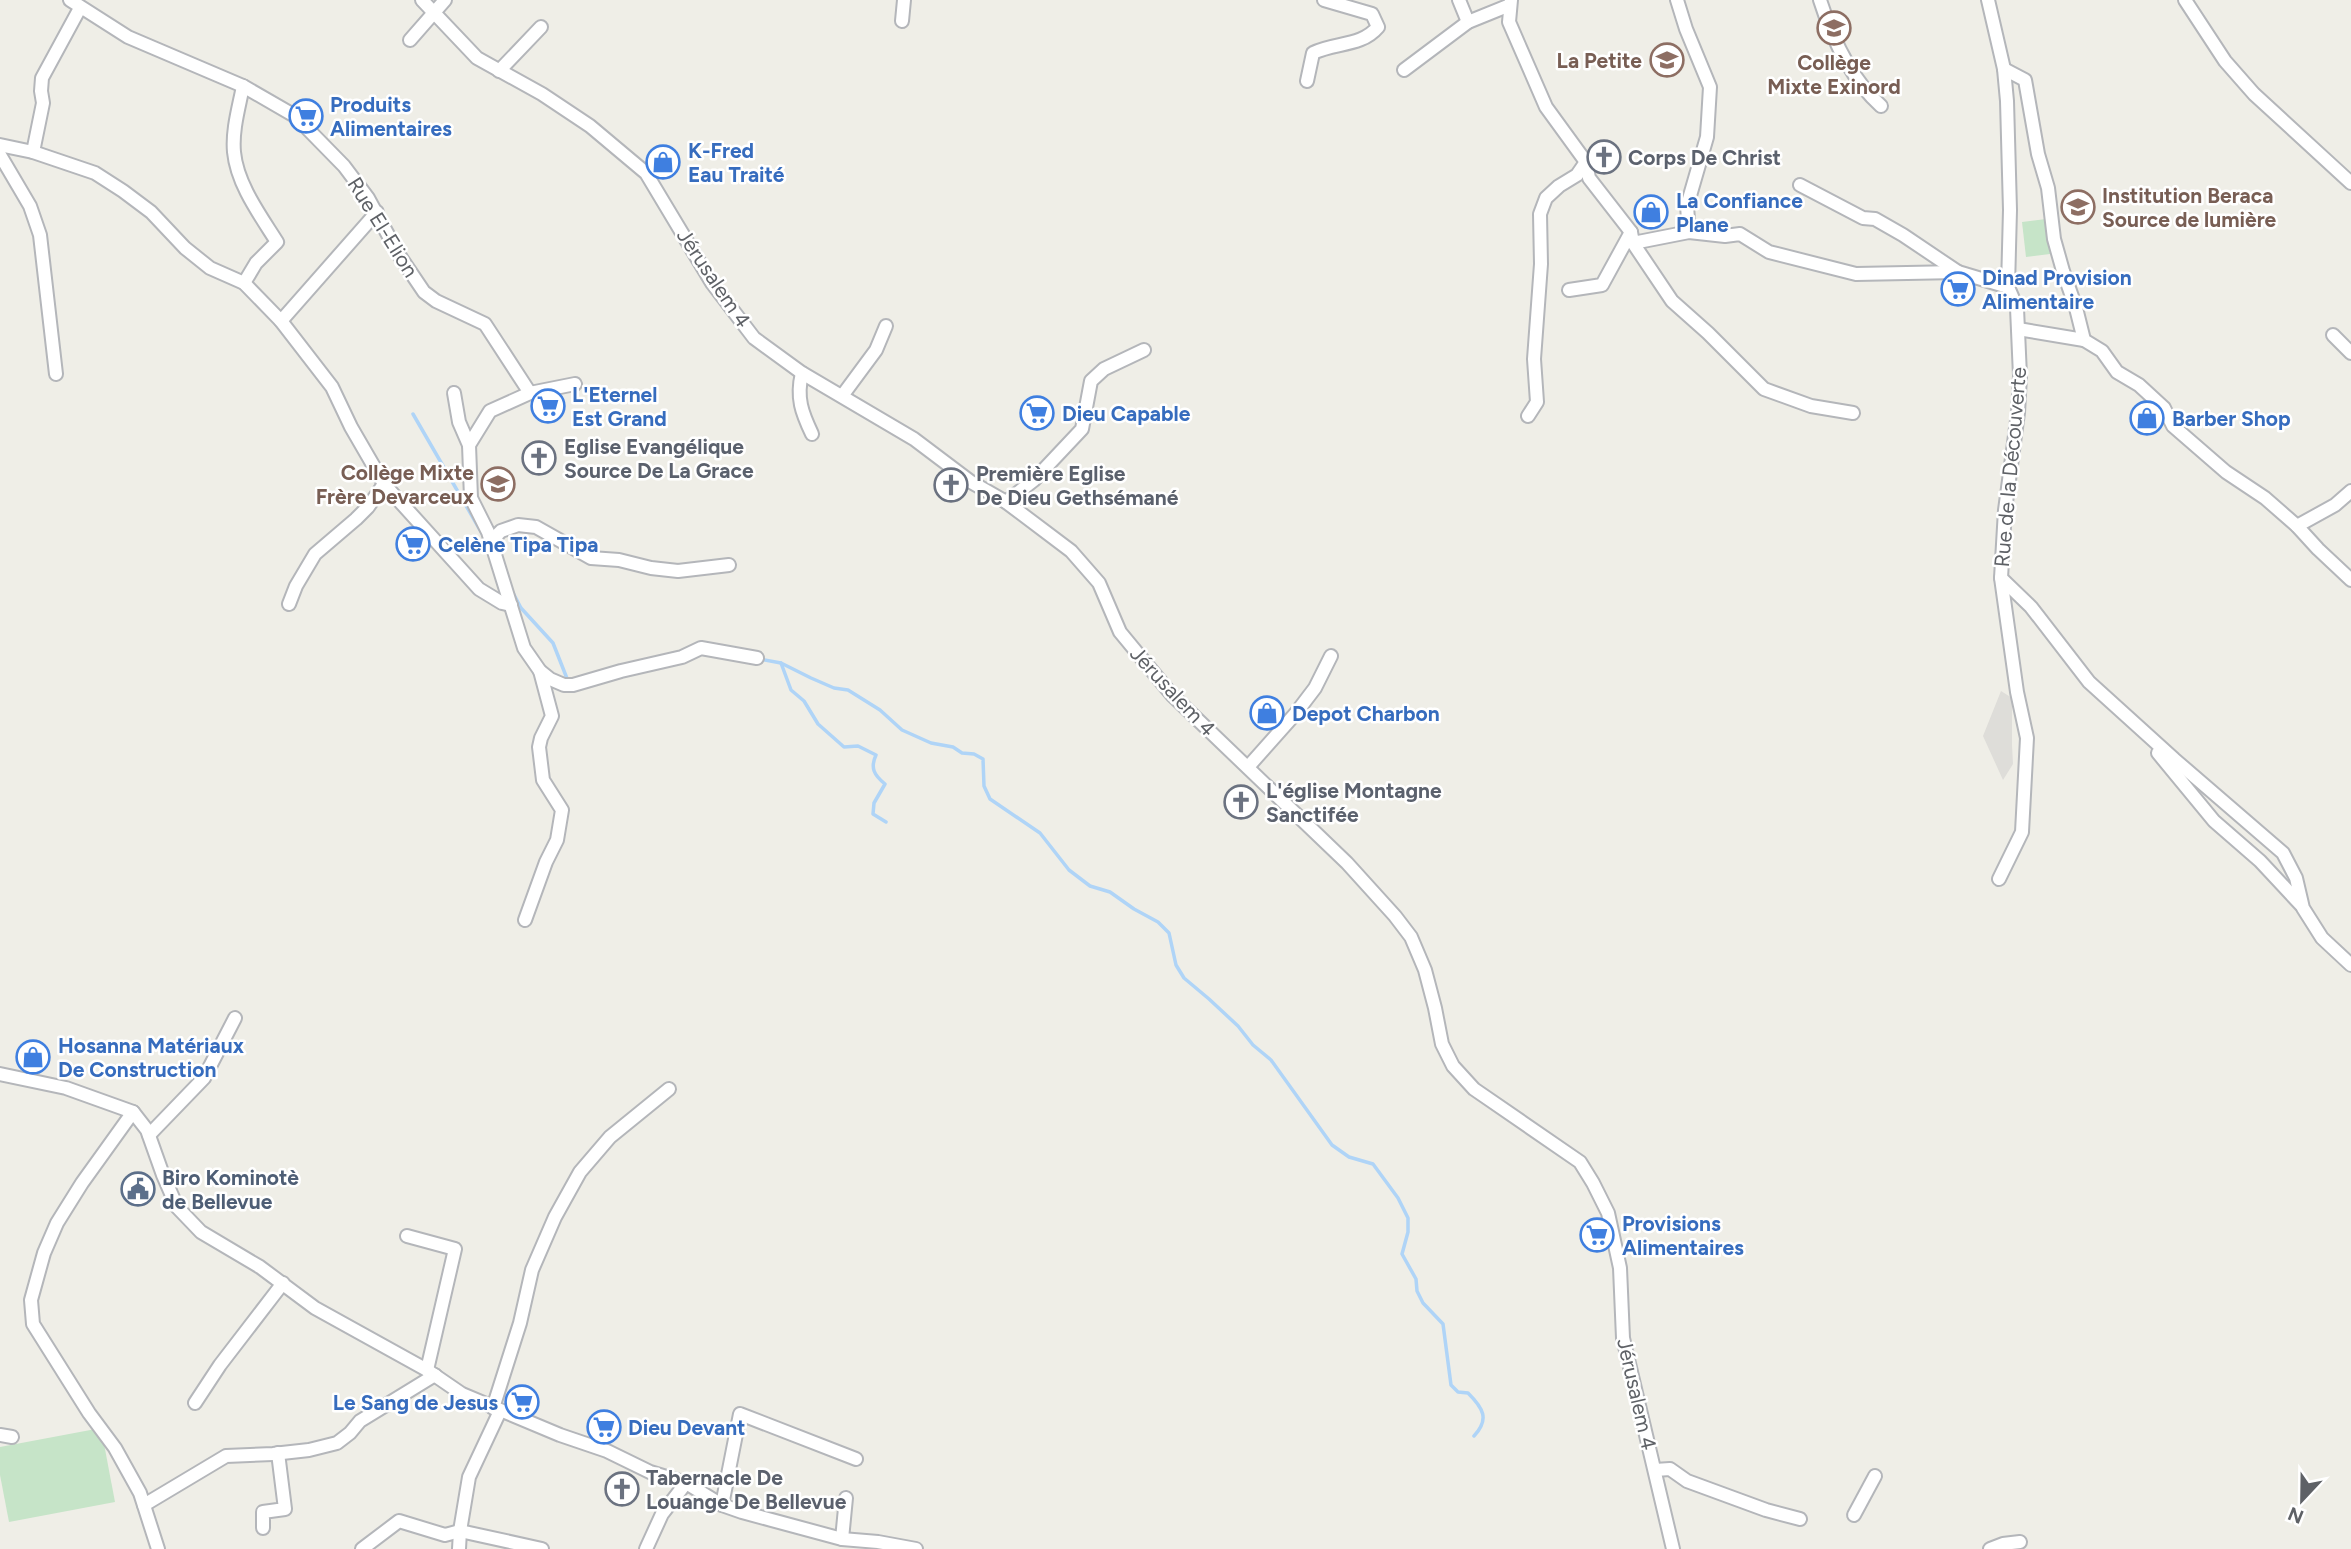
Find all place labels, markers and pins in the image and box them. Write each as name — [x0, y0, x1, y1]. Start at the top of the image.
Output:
school or university icon: Collège Mixte Exinord — [1815, 9, 1853, 47]
school or university icon: La Petite — [1648, 41, 1686, 79]
place label: La Petite — [1557, 48, 1642, 73]
place label: Collège Mixte Exinord — [1767, 50, 1901, 99]
place label: Produits Alimentaires — [330, 92, 452, 141]
supermarket icon: Produits Alimentaires — [287, 97, 325, 135]
place label: K-Fred Eau Traité — [688, 138, 785, 187]
church icon: Corps De Christ — [1585, 138, 1623, 176]
shop icon: K-Fred Eau Traité — [644, 143, 682, 181]
place label: Corps De Christ — [1628, 145, 1781, 170]
place label: Institution Beraca Source de lumière — [2102, 183, 2277, 232]
place label: La Confiance Plane — [1676, 188, 1803, 237]
school or university icon: Institution Beraca Source de lumière — [2059, 188, 2097, 226]
shop icon: La Confiance Plane — [1632, 193, 1670, 231]
place label: Dinad Provision Alimentaire — [1982, 265, 2132, 314]
supermarket icon: Dinad Provision Alimentaire — [1939, 270, 1977, 308]
place label: L'Eternel Est Grand — [572, 382, 667, 431]
supermarket icon: L'Eternel Est Grand — [529, 387, 567, 425]
supermarket icon: Dieu Capable — [1018, 394, 1056, 432]
shop icon: Barber Shop — [2128, 399, 2166, 437]
place label: Dieu Capable — [1062, 401, 1191, 426]
place label: Barber Shop — [2172, 406, 2291, 431]
place label: Eglise Evangélique Source De La Grace — [564, 434, 754, 483]
church icon: Eglise Evangélique Source De La Grace — [520, 439, 558, 477]
place label: Collège Mixte Frère Devarceux — [316, 460, 475, 509]
place label: Première Eglise De Dieu Gethsémané — [976, 461, 1179, 510]
school or university icon: Collège Mixte Frère Devarceux — [479, 465, 517, 503]
church icon: Première Eglise De Dieu Gethsémané — [932, 466, 970, 504]
supermarket icon: Celène Tipa Tipa — [394, 525, 432, 563]
place label: Celène Tipa Tipa — [438, 532, 598, 557]
shop icon: Depot Charbon — [1248, 694, 1286, 732]
place label: Depot Charbon — [1292, 701, 1440, 726]
place label: L'église Montagne Sanctifée — [1266, 778, 1442, 827]
church icon: L'église Montagne Sanctifée — [1222, 783, 1260, 821]
place label: Hosanna Matériaux De Construction — [58, 1033, 245, 1082]
shop icon: Hosanna Matériaux De Construction — [14, 1038, 52, 1076]
place label: Biro Kominotè de Bellevue — [162, 1165, 299, 1214]
public building icon: Biro Kominotè de Bellevue — [119, 1170, 157, 1208]
place label: Provisions Alimentaires — [1622, 1211, 1744, 1260]
supermarket icon: Provisions Alimentaires — [1578, 1216, 1616, 1254]
supermarket icon: Le Sang de Jesus — [503, 1383, 541, 1421]
place label: Le Sang de Jesus — [333, 1390, 498, 1415]
supermarket icon: Dieu Devant — [585, 1408, 623, 1446]
place label: Dieu Devant — [628, 1415, 746, 1440]
place label: Tabernacle De Louange De Bellevue — [646, 1465, 847, 1514]
church icon: Tabernacle De Louange De Bellevue — [603, 1470, 641, 1508]

